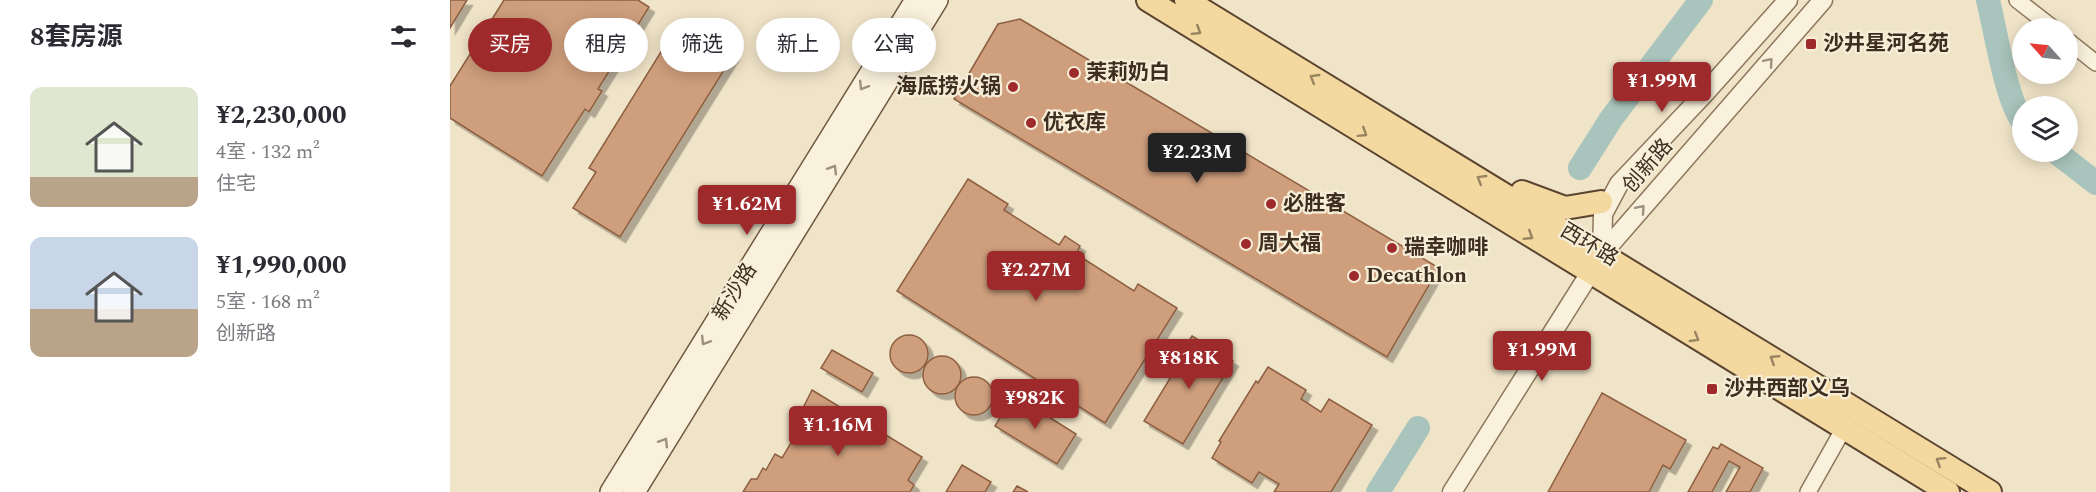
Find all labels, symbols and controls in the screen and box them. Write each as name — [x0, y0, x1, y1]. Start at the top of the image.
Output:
text: 8套房源 — [30, 17, 123, 57]
chip: 买房 — [468, 18, 552, 72]
chip: 租房 — [564, 18, 648, 72]
chip: 筛选 — [660, 18, 744, 72]
chip: 新上 — [756, 18, 840, 72]
chip: 公寓 — [852, 18, 936, 72]
north arrow — [2012, 18, 2078, 84]
map controls — [2012, 18, 2078, 162]
icon: filters — [387, 20, 420, 53]
one-way arrow — [1191, 23, 1201, 35]
place label: 沙井星河名苑 — [1823, 28, 1949, 60]
marker: 沙井星河名苑 — [1804, 37, 1818, 51]
place label: 茉莉奶白 — [1086, 57, 1170, 89]
one-way arrow — [1762, 58, 1773, 69]
pin: ¥1.99M — [1613, 62, 1711, 113]
marker: 茉莉奶白 — [1067, 66, 1081, 80]
text: ¥1.99M — [1627, 66, 1697, 96]
place label: 海底捞火锅 — [896, 71, 1001, 103]
one-way arrow — [1310, 73, 1320, 85]
one-way arrow — [860, 79, 871, 90]
marker: 海底捞火锅 — [1006, 80, 1020, 94]
text: ¥2,230,000 — [216, 95, 347, 135]
button: layers — [2012, 96, 2078, 162]
place label: 优衣库 — [1043, 107, 1106, 139]
icon: home — [78, 111, 150, 183]
marker: 优衣库 — [1024, 116, 1038, 130]
one-way arrow — [1357, 126, 1367, 138]
street label: 创新路 — [1615, 132, 1681, 200]
pin: ¥2.23M — [1148, 133, 1246, 184]
text: 4室 · 132 m² — [216, 137, 320, 167]
text: ¥2.23M — [1162, 137, 1232, 167]
one-way arrow — [825, 165, 837, 175]
text: 住宅 — [216, 169, 256, 199]
one-way arrow — [1477, 175, 1487, 187]
pin: ¥1.62M — [698, 185, 796, 236]
place label: 必胜客 — [1283, 188, 1346, 220]
text: ¥1.62M — [712, 189, 782, 219]
marker: 必胜客 — [1264, 197, 1278, 211]
one-way arrow — [1634, 205, 1645, 216]
street label: 西环路 — [1554, 215, 1624, 275]
place label: 周大福 — [1258, 228, 1321, 260]
one-way arrow — [1523, 229, 1533, 241]
place label: 瑞幸咖啡 — [1404, 232, 1488, 264]
marker: 周大福 — [1239, 237, 1253, 251]
marker: 瑞幸咖啡 — [1385, 241, 1399, 255]
text: ¥1,990,000 — [216, 245, 347, 285]
pin: ¥2.27M — [987, 251, 1085, 302]
text: ¥2.27M — [1001, 255, 1071, 285]
street label: 新沙路 — [705, 257, 765, 327]
place label: Decathlon — [1366, 260, 1467, 292]
icon: home — [78, 261, 150, 333]
marker: Decathlon — [1347, 269, 1361, 283]
text: 5室 · 168 m² — [216, 287, 320, 317]
text: 创新路 — [216, 319, 276, 349]
one-way arrow — [1689, 330, 1699, 342]
pin: ¥1.99M — [1493, 331, 1591, 382]
one-way arrow — [701, 335, 713, 345]
text: ¥1.99M — [1507, 335, 1577, 365]
pin: ¥818K — [1147, 339, 1231, 390]
text: ¥818K — [1159, 343, 1219, 373]
one-way arrow — [1770, 354, 1780, 366]
place label: 沙井西部义乌 — [1724, 373, 1850, 405]
pin: ¥982K — [993, 379, 1077, 430]
marker: 沙井西部义乌 — [1705, 382, 1719, 396]
text: ¥982K — [1005, 383, 1065, 413]
pin: ¥1.16M — [789, 406, 887, 457]
text: ¥1.16M — [803, 410, 873, 440]
one-way arrow — [657, 438, 669, 448]
one-way arrow — [1936, 457, 1946, 469]

